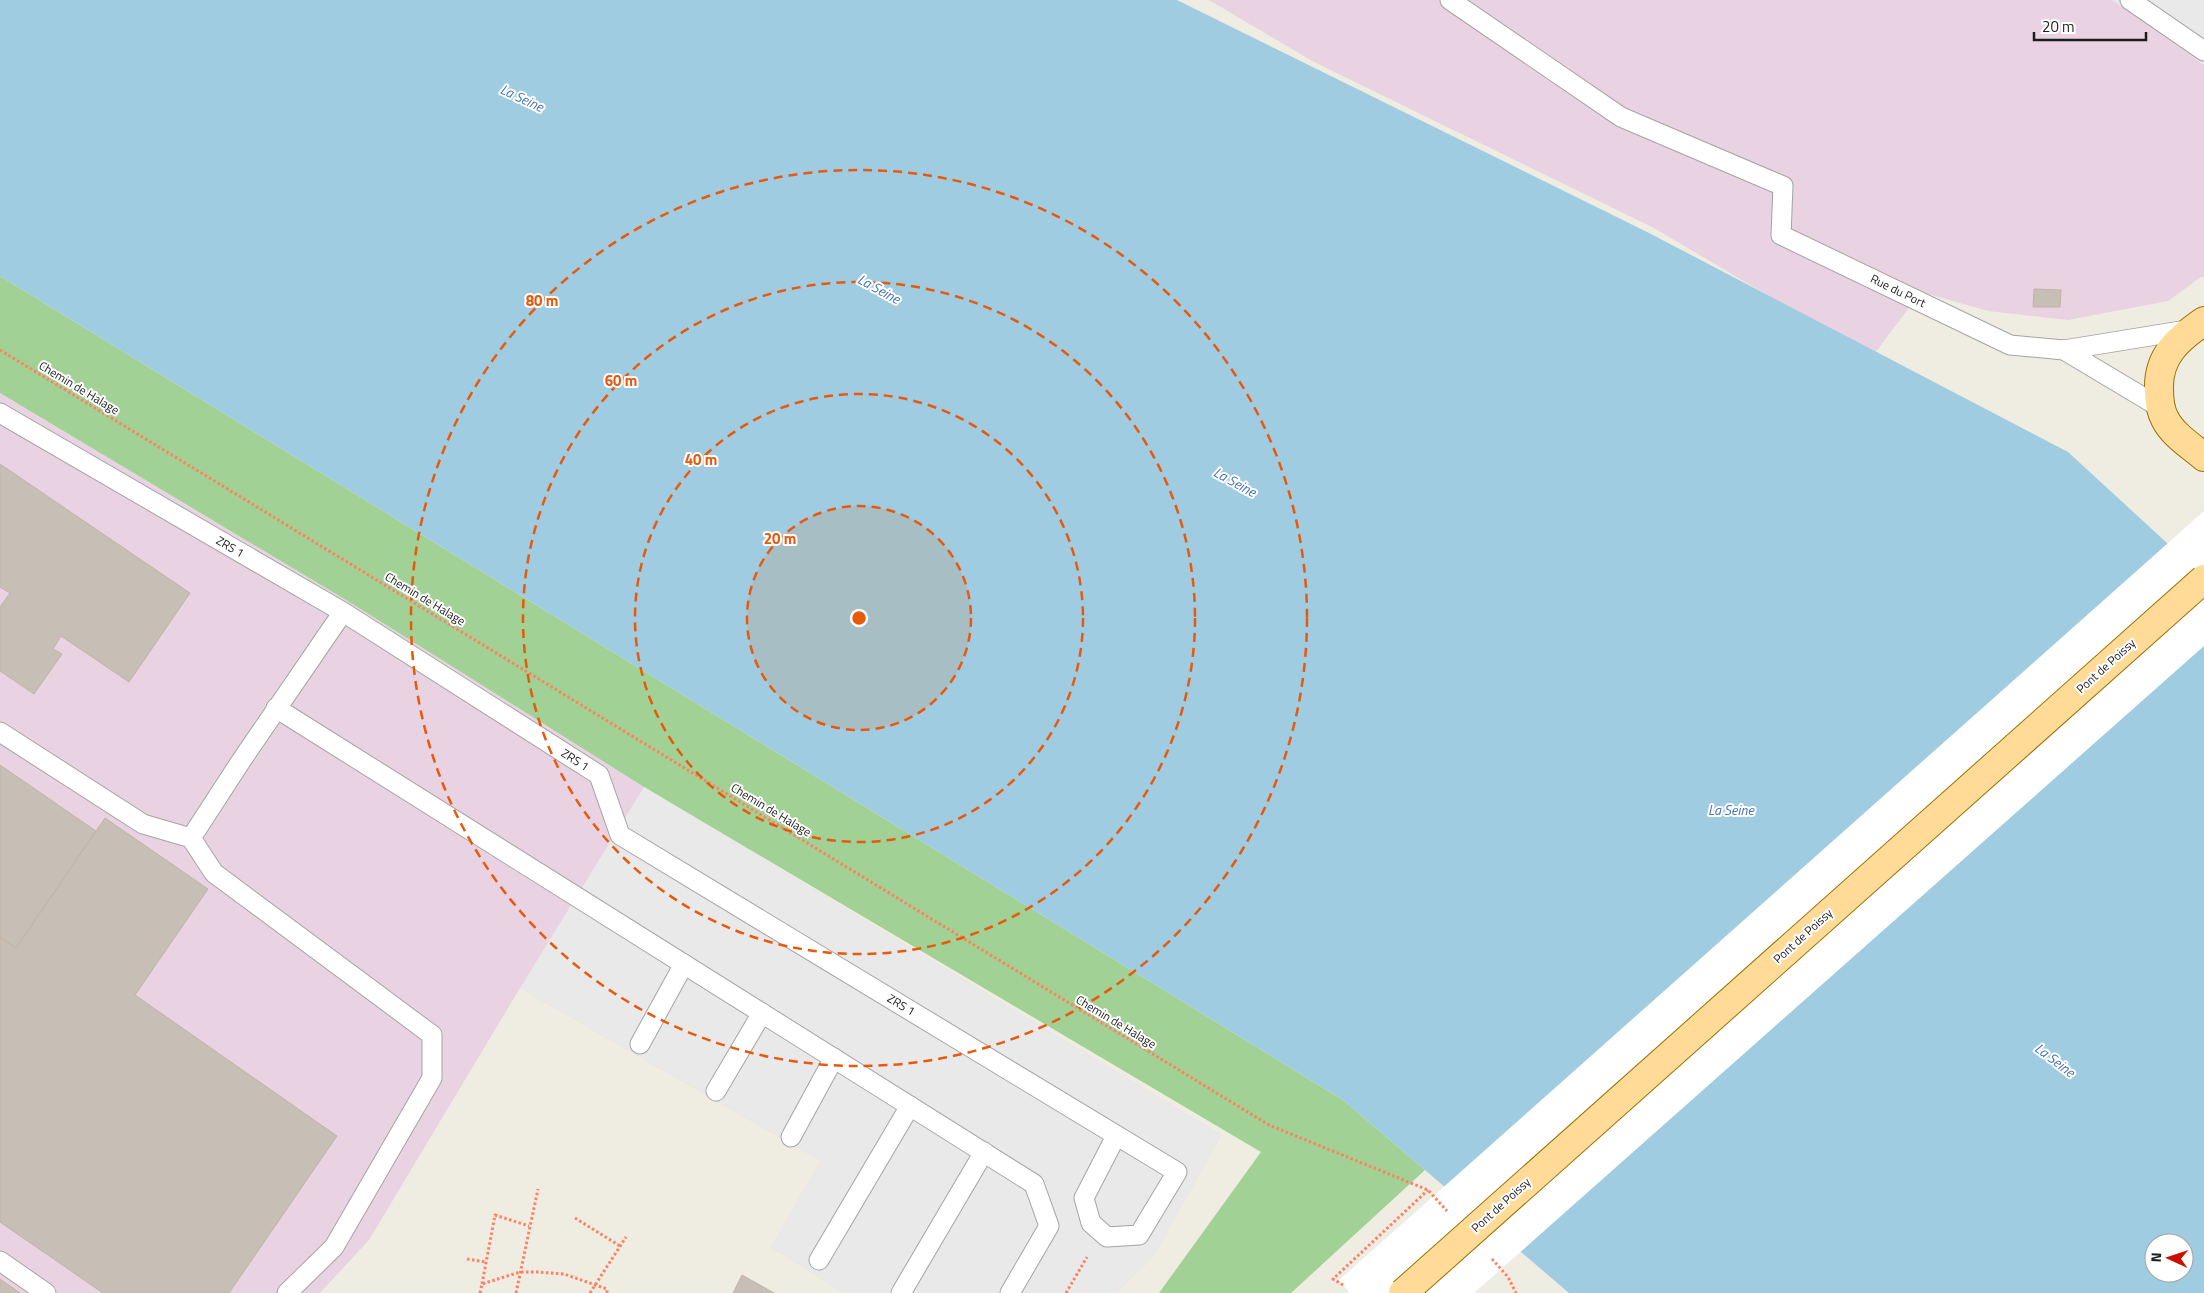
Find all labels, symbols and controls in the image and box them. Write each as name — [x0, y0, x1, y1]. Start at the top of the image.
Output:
scale bar — [2034, 10, 2146, 42]
text: 20 m — [2042, 15, 2075, 38]
water label: La Seine — [497, 78, 549, 117]
water label: La Seine — [854, 268, 906, 310]
street label: Rue du Port — [1867, 269, 1930, 312]
text: 80 m — [526, 289, 558, 312]
street label: Chemin de Halage — [35, 356, 123, 419]
text: 60 m — [605, 369, 637, 392]
text: 40 m — [685, 448, 717, 471]
water label: La Seine — [1210, 461, 1262, 503]
text: 20 m — [764, 527, 796, 550]
street label: ZRS 1 — [213, 531, 248, 562]
street label: Chemin de Halage — [381, 567, 469, 630]
centre of rings — [850, 609, 868, 627]
street label: Pont de Poissy — [2072, 633, 2140, 698]
street label: ZRS 1 — [558, 744, 593, 776]
street label: Chemin de Halage — [727, 778, 815, 841]
water label: La Seine — [1708, 799, 1755, 820]
street label: Pont de Poissy — [1769, 903, 1837, 968]
street label: ZRS 1 — [884, 989, 919, 1020]
street label: Chemin de Halage — [1072, 990, 1160, 1053]
water label: La Seine — [2031, 1037, 2081, 1083]
street label: Pont de Poissy — [1467, 1172, 1535, 1237]
north arrow — [2144, 1233, 2194, 1283]
text: N — [2145, 1252, 2166, 1263]

